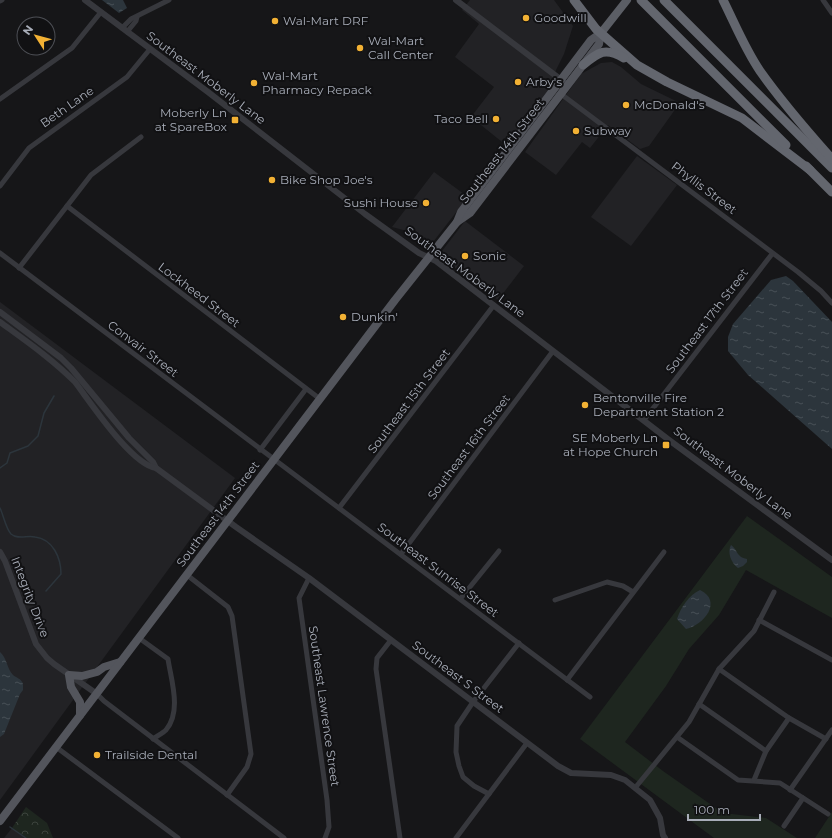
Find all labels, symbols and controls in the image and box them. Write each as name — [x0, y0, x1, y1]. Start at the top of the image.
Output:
place label: Goodwill — [534, 10, 587, 25]
place label: Wal-Mart DRF — [283, 13, 369, 28]
marker: Goodwill — [521, 13, 531, 23]
north arrow — [16, 16, 56, 56]
marker: Wal-Mart DRF — [270, 16, 280, 26]
text: N — [20, 22, 36, 38]
street label: Southeast Moberly Lane — [144, 28, 269, 127]
place label: Wal-Mart Call Center — [368, 33, 434, 62]
marker: Wal-Mart Call Center — [355, 43, 365, 53]
place label: Wal-Mart Pharmacy Repack — [262, 68, 372, 97]
place label: Arby's — [526, 74, 562, 89]
marker: Arby's — [513, 77, 523, 87]
marker: Wal-Mart Pharmacy Repack — [249, 78, 259, 88]
street label: Beth Lane — [37, 83, 96, 130]
street label: Southeast 14th Street — [456, 95, 547, 206]
place label: McDonald's — [634, 97, 705, 112]
marker: McDonald's — [621, 100, 631, 110]
place label: Moberly Ln at SpareBox — [155, 105, 228, 134]
place label: Taco Bell — [434, 111, 488, 126]
marker: Taco Bell — [491, 114, 501, 124]
marker: Moberly Ln at SpareBox — [230, 115, 240, 125]
place label: Subway — [584, 123, 632, 138]
marker: Subway — [571, 126, 581, 136]
street label: Phyllis Street — [669, 158, 740, 217]
place label: Bike Shop Joe's — [280, 172, 373, 187]
marker: Bike Shop Joe's — [267, 175, 277, 185]
place label: Sushi House — [344, 195, 418, 210]
marker: Sushi House — [421, 198, 431, 208]
street label: Southeast Moberly Lane — [402, 223, 529, 320]
place label: Sonic — [473, 248, 506, 263]
marker: Sonic — [460, 251, 470, 261]
street label: Lockheed Street — [155, 259, 243, 330]
street label: Southeast 17th Street — [662, 265, 751, 376]
place label: Dunkin' — [351, 309, 398, 324]
marker: Dunkin' — [338, 312, 348, 322]
street label: Convair Street — [105, 317, 182, 380]
street label: Southeast 15th Street — [364, 345, 453, 456]
place label: Bentonville Fire Department Station 2 — [593, 390, 724, 419]
street label: Southeast 16th Street — [424, 391, 513, 502]
marker: Bentonville Fire Department Station 2 — [580, 400, 590, 410]
street label: Southeast Moberly Lane — [671, 423, 796, 522]
place label: SE Moberly Ln at Hope Church — [563, 430, 658, 459]
marker: SE Moberly Ln at Hope Church — [661, 440, 671, 450]
street label: Southeast 14th Street — [173, 458, 262, 570]
street label: Southeast Sunrise Street — [375, 519, 502, 620]
street label: Integrity Drive — [8, 554, 53, 639]
street label: Southeast Lawrence Street — [306, 625, 343, 787]
street label: Southeast S Street — [410, 637, 507, 716]
place label: Trailside Dental — [105, 747, 197, 762]
marker: Trailside Dental — [92, 750, 102, 760]
scale bar — [688, 796, 760, 822]
text: 100 m — [694, 802, 730, 817]

